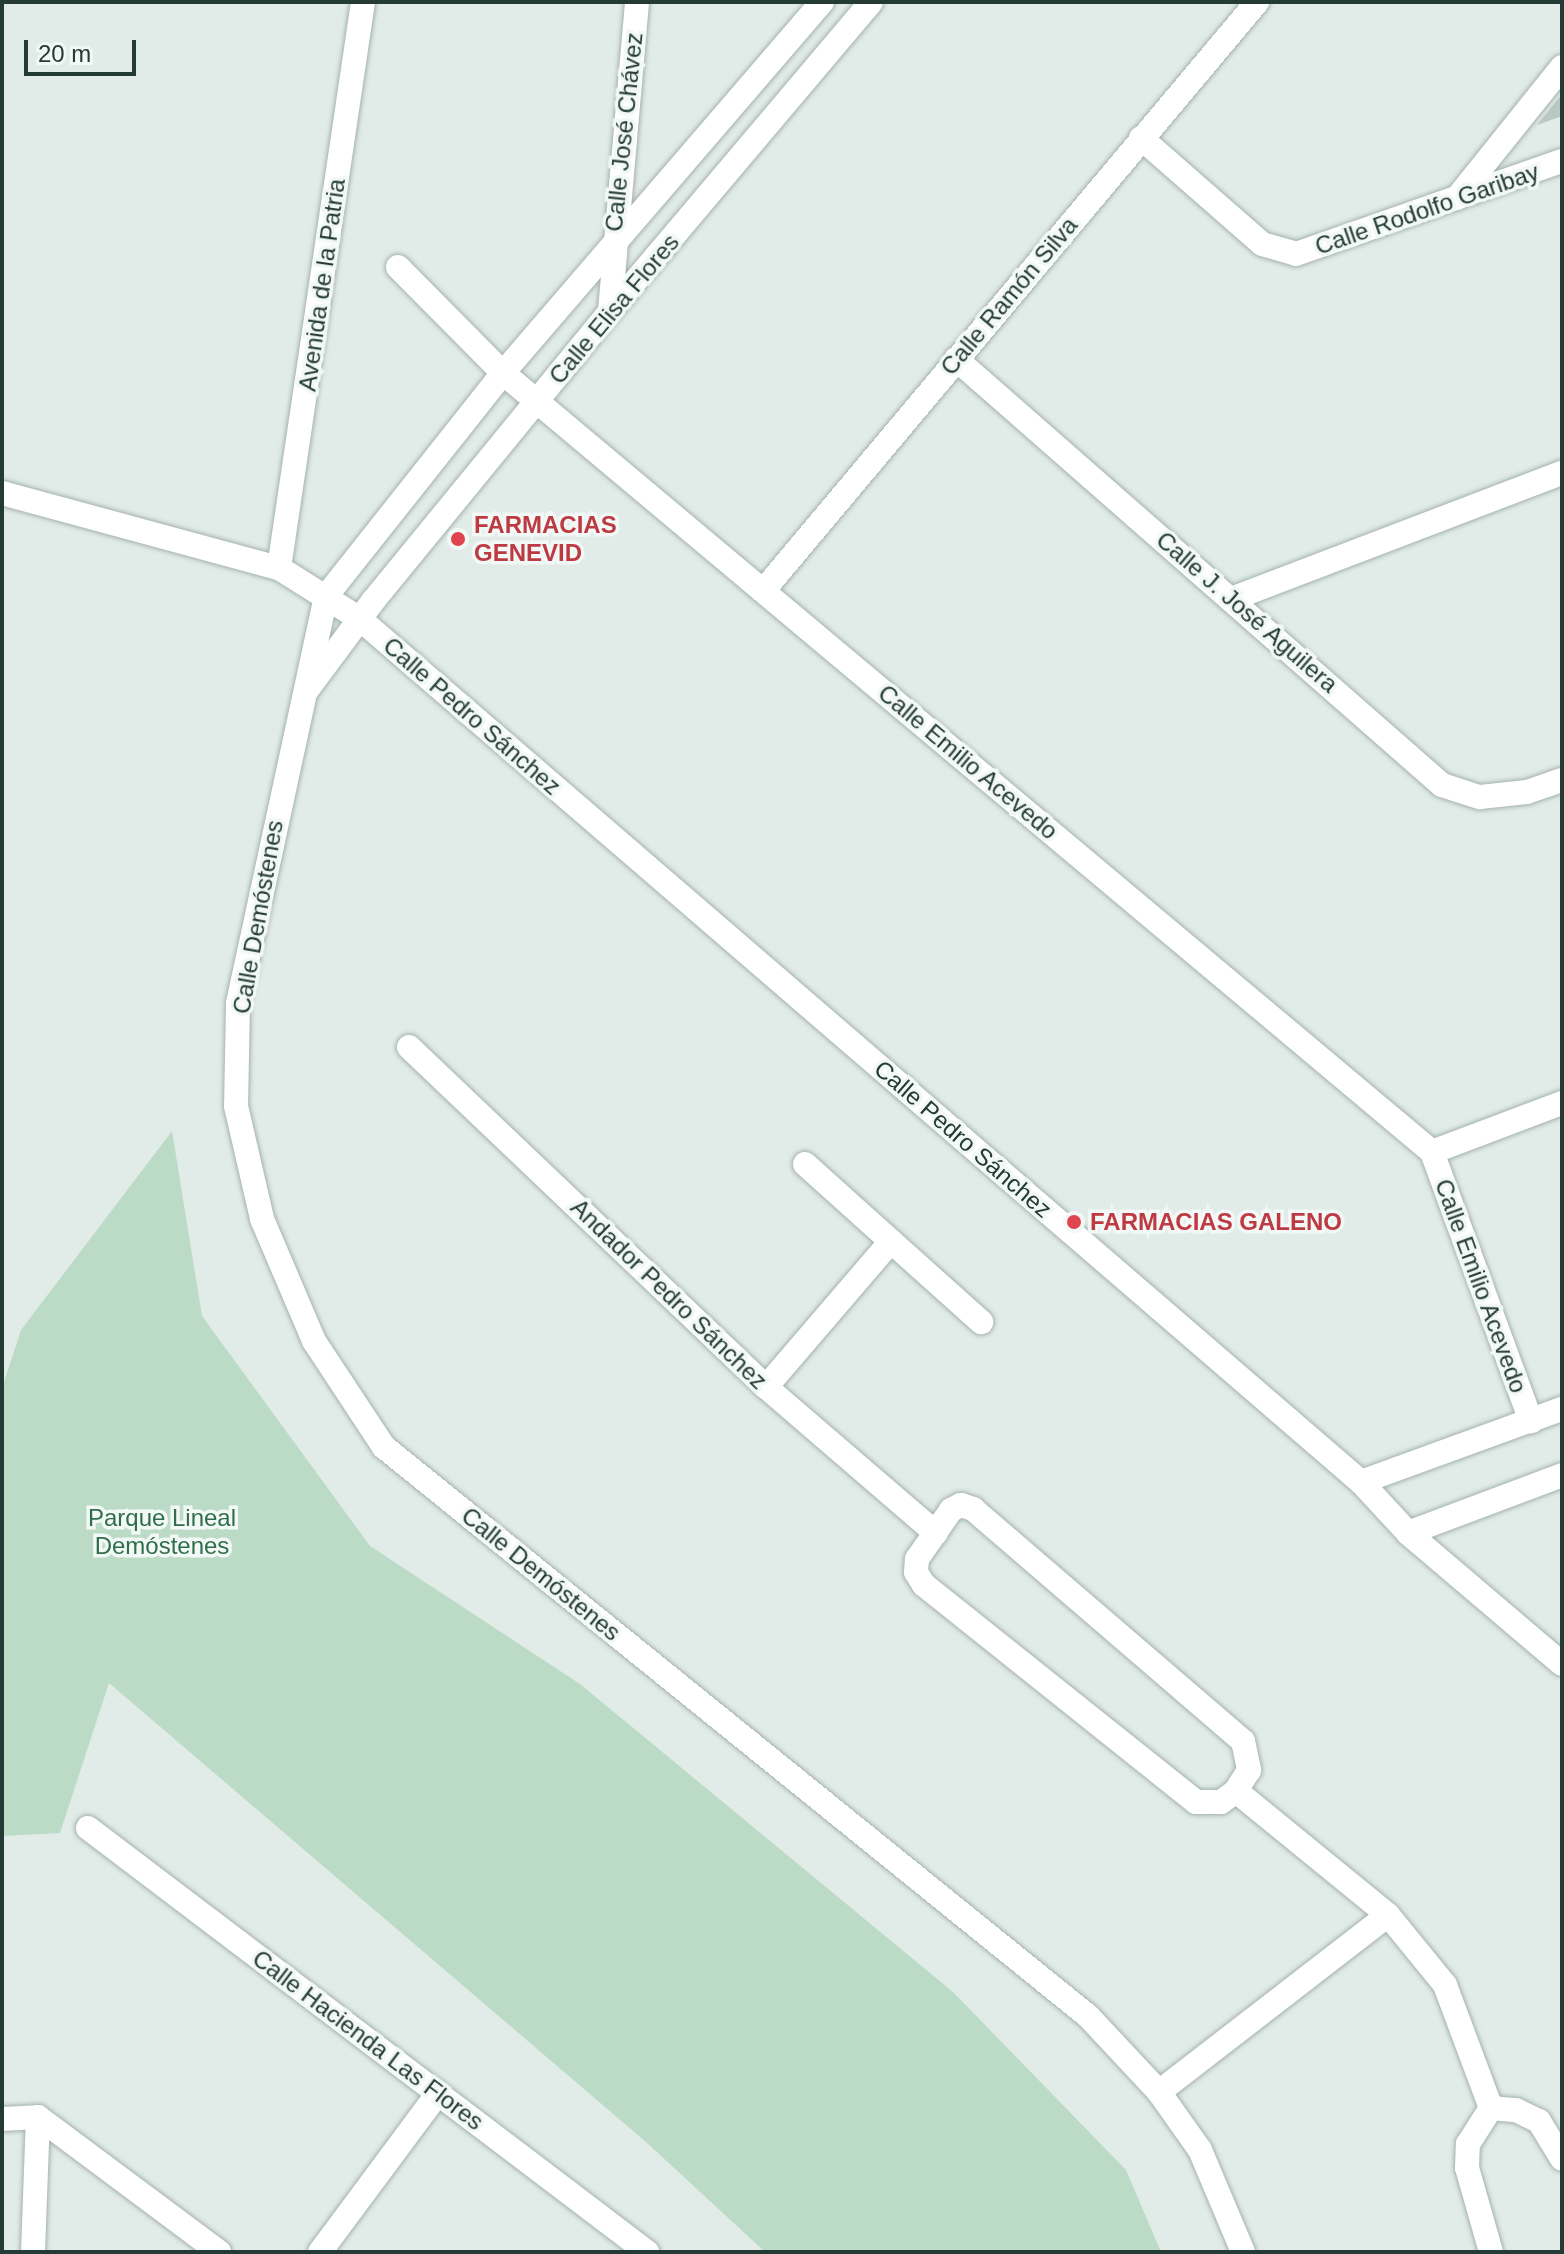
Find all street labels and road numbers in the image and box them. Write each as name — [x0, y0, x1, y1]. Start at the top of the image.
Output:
street label: Calle José Chávez — [599, 31, 649, 233]
street label: Calle Rodolfo Garibay — [1311, 157, 1543, 261]
street label: Avenida de la Patria — [293, 177, 351, 393]
street label: Calle Ramón Silva — [935, 211, 1083, 381]
street label: Calle Elisa Flores — [543, 228, 685, 390]
street label: Calle J. José Aguilera — [1150, 525, 1344, 699]
street label: Calle Pedro Sánchez — [377, 631, 567, 801]
street label: Calle Emilio Acevedo — [872, 678, 1064, 846]
street label: Calle Demóstenes — [227, 818, 289, 1016]
street label: Calle Pedro Sánchez — [868, 1054, 1058, 1224]
street label: Calle Emilio Acevedo — [1429, 1175, 1533, 1397]
street label: Andador Pedro Sánchez — [565, 1193, 773, 1395]
street label: Calle Demóstenes — [456, 1501, 626, 1647]
street label: Calle Hacienda Las Flores — [247, 1944, 489, 2136]

